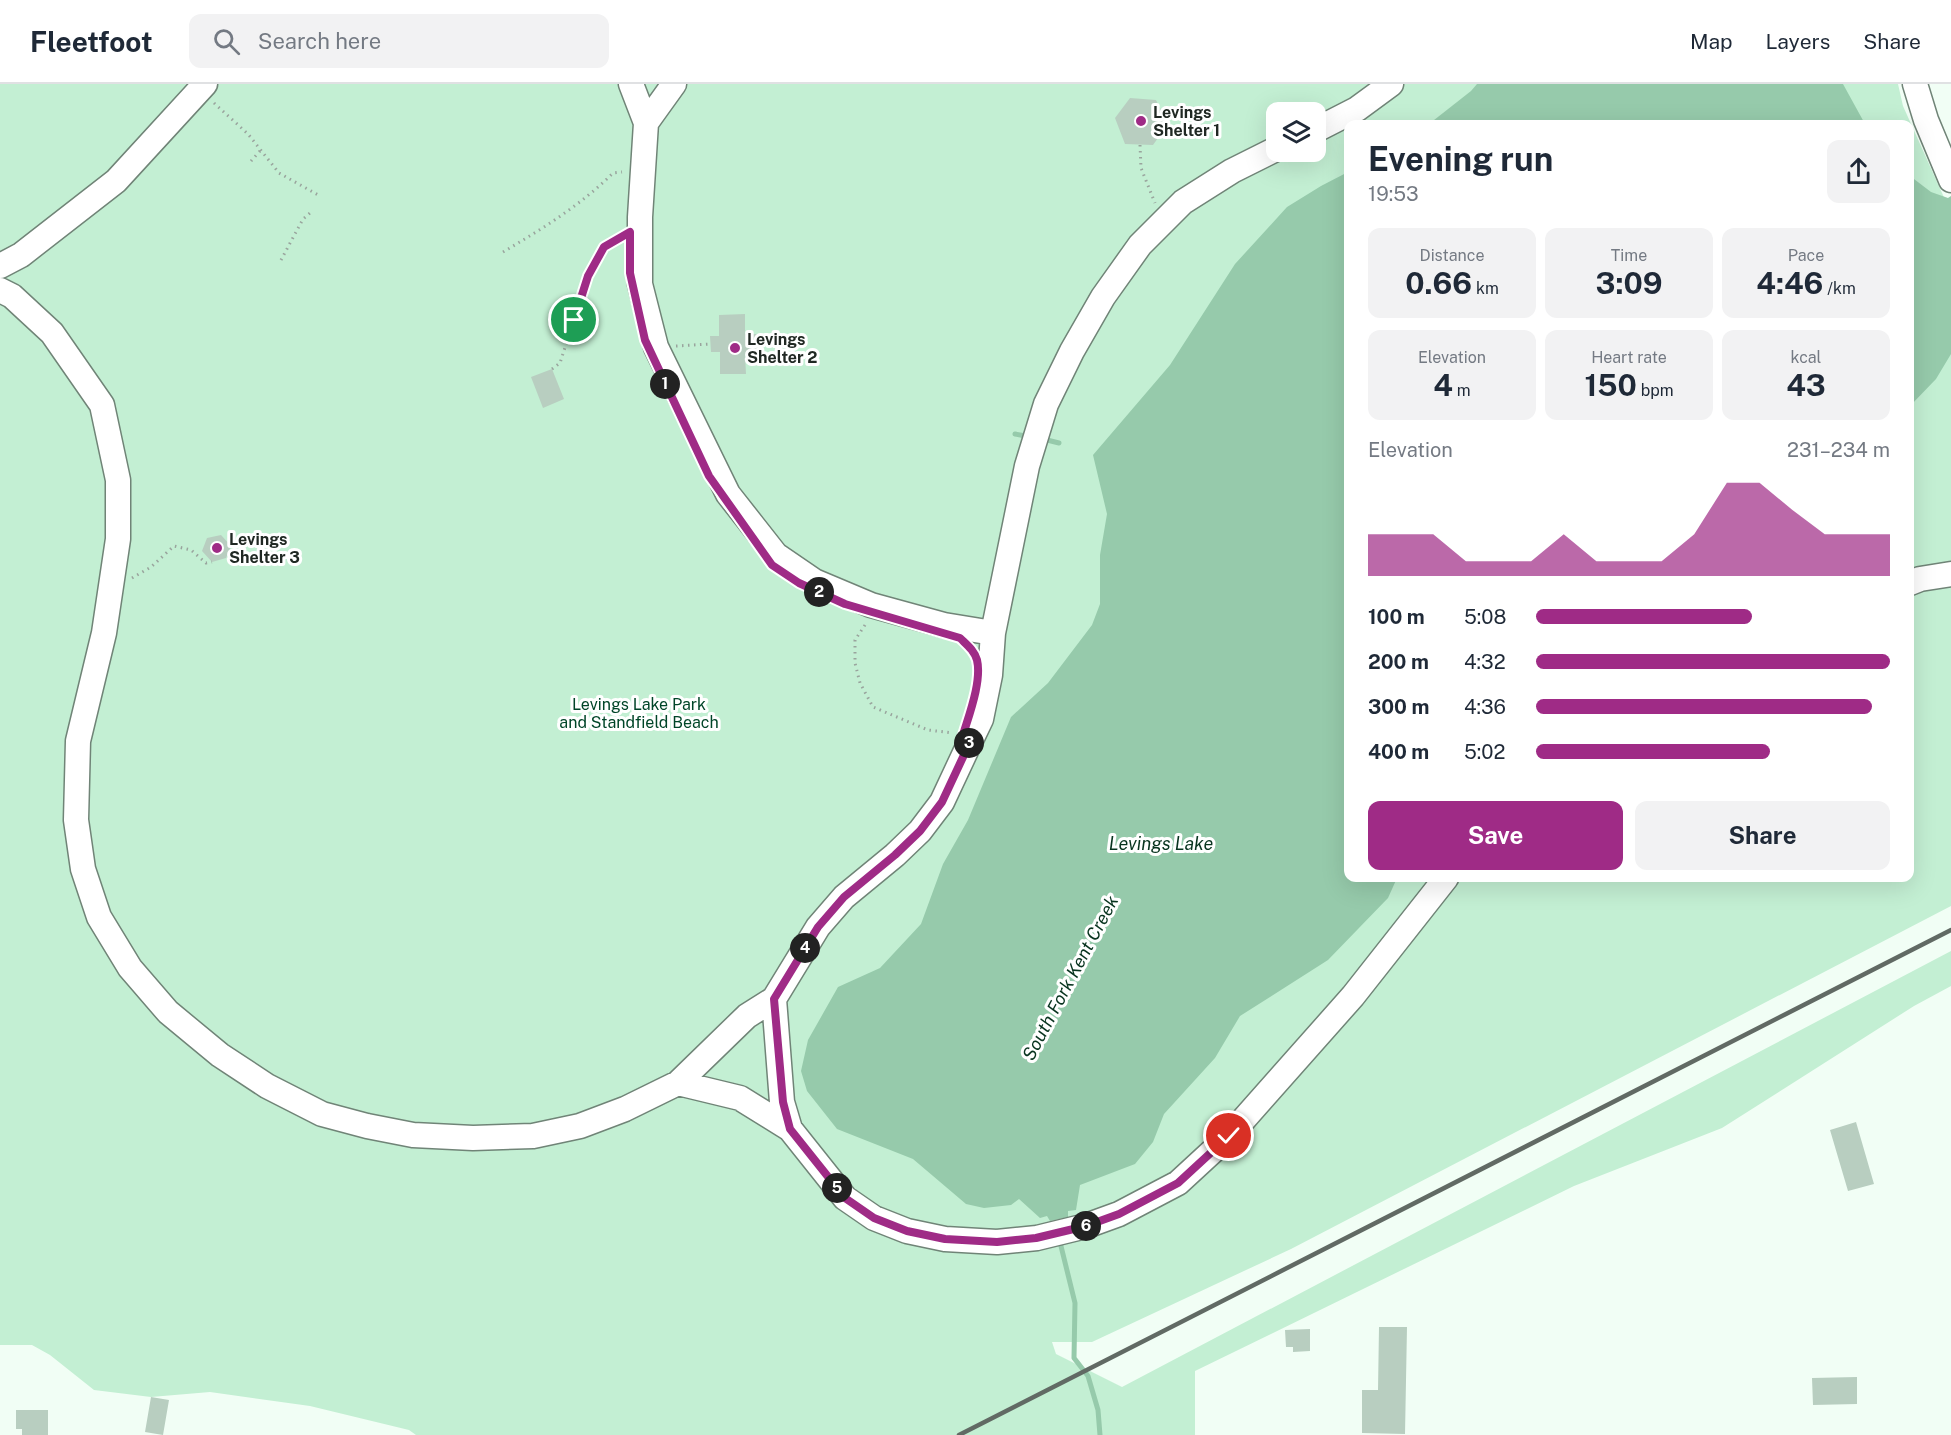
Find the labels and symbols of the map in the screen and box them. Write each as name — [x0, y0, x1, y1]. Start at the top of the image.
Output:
place label: Levings Shelter 1 — [1153, 103, 1220, 140]
marker: Levings Shelter 1 — [1134, 114, 1148, 128]
pin — [548, 294, 599, 345]
place label: Levings Shelter 2 — [747, 330, 817, 367]
marker: Levings Shelter 2 — [728, 341, 742, 355]
pin: 1 — [650, 369, 680, 399]
place label: Levings Shelter 3 — [229, 530, 300, 567]
marker: Levings Shelter 3 — [210, 541, 224, 555]
pin: 2 — [804, 577, 834, 607]
park label: Levings Lake Park and Standfield Beach — [559, 695, 719, 732]
pin: 3 — [954, 728, 984, 758]
water label: Levings Lake — [1109, 833, 1213, 854]
water label: South Fork Kent Creek — [1018, 892, 1122, 1064]
pin: 4 — [790, 933, 820, 963]
pin — [1203, 1110, 1254, 1161]
pin: 5 — [822, 1173, 852, 1203]
pin: 6 — [1071, 1211, 1101, 1241]

